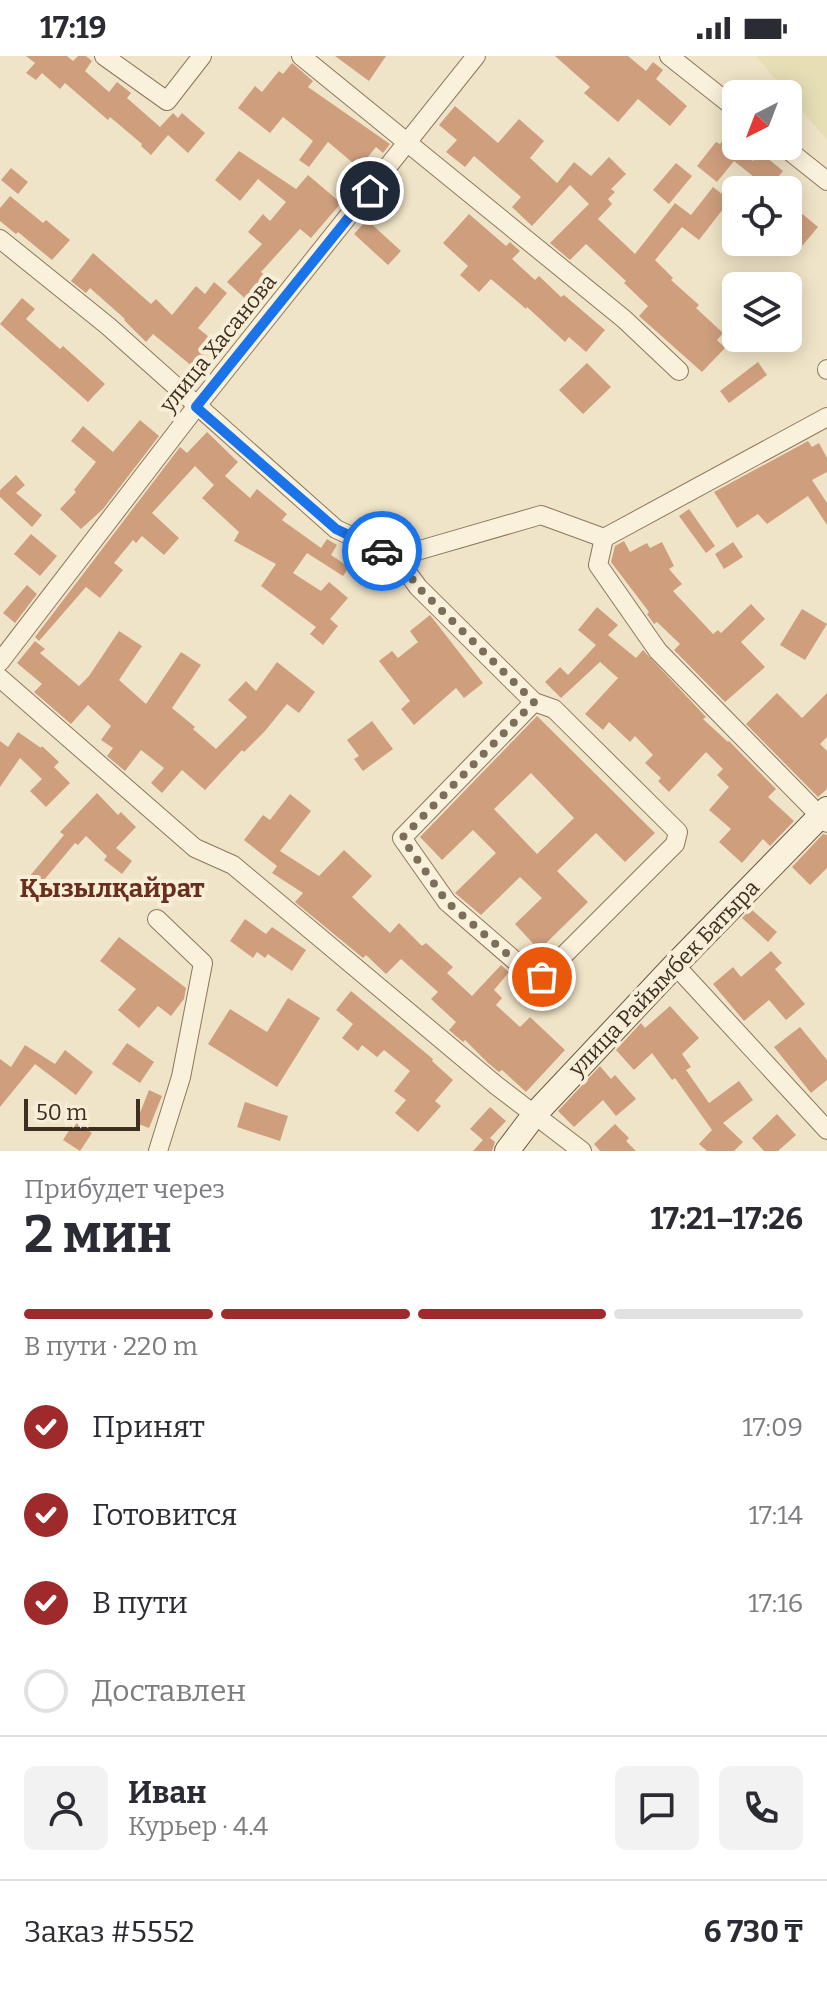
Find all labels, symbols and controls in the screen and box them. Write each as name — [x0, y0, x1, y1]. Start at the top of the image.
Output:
text: 17:19 — [40, 10, 106, 46]
north arrow — [722, 80, 802, 160]
map controls — [722, 80, 802, 352]
pin — [336, 157, 404, 225]
icon: home — [348, 169, 392, 213]
button: locate — [722, 176, 802, 256]
street label: улица Хасанова — [153, 268, 282, 418]
button: layers — [722, 272, 802, 352]
courier — [342, 511, 422, 591]
icon: car — [360, 529, 404, 573]
district label: Қызылқайрат — [19, 873, 205, 904]
street label: улица Райымбек Батыра — [562, 874, 765, 1083]
pin — [508, 943, 576, 1011]
icon: bag — [520, 955, 564, 999]
scale bar — [24, 1095, 140, 1131]
text: 50 m — [36, 1099, 87, 1126]
text: Прибудет через — [24, 1174, 225, 1205]
text: 17:21–17:26 — [650, 1201, 803, 1237]
text: 2 мин — [24, 1203, 172, 1266]
text: В пути · 220 m — [24, 1331, 198, 1362]
icon: check — [24, 1405, 68, 1449]
text: Принят — [92, 1409, 205, 1445]
text: 17:09 — [742, 1412, 803, 1443]
icon: check — [24, 1493, 68, 1537]
text: Готовится — [92, 1497, 237, 1533]
text: 17:14 — [748, 1500, 803, 1531]
icon: check — [24, 1581, 68, 1625]
text: В пути — [92, 1585, 188, 1621]
text: 17:16 — [748, 1588, 803, 1619]
text: Доставлен — [92, 1673, 246, 1709]
button: person — [24, 1766, 108, 1850]
button: chat — [615, 1766, 699, 1850]
button: phone — [719, 1766, 803, 1850]
text: Иван — [128, 1775, 206, 1811]
text: Курьер · 4.4 — [128, 1811, 268, 1842]
text: Заказ #5552 — [24, 1914, 195, 1950]
text: 6 730 ₸ — [704, 1914, 803, 1950]

